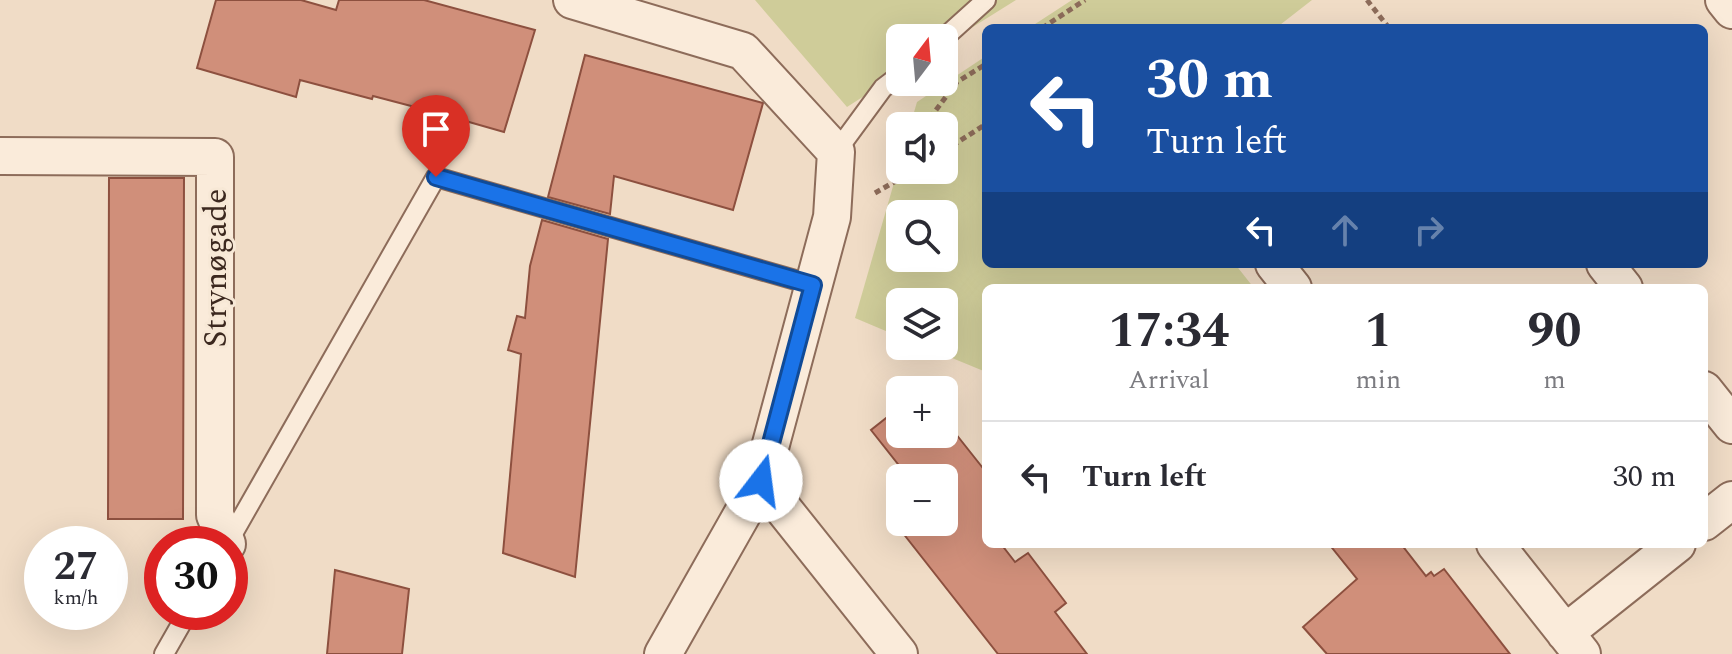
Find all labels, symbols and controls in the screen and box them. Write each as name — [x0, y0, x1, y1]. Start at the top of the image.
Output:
north arrow — [886, 24, 958, 96]
map controls — [886, 24, 958, 536]
text: 30 m — [1146, 38, 1273, 123]
icon: left — [1014, 56, 1118, 160]
pin — [402, 95, 470, 177]
icon: arrive — [414, 107, 458, 151]
button: sound — [886, 112, 958, 184]
text: Turn left — [1146, 115, 1287, 170]
street label: Strynøgade — [192, 188, 241, 348]
button: search — [886, 200, 958, 272]
icon: left — [1239, 208, 1283, 252]
icon: ahead — [1323, 208, 1367, 252]
icon: right — [1407, 208, 1451, 252]
button: layers — [886, 288, 958, 360]
text: 17:34 — [1109, 295, 1229, 368]
text: 1 — [1365, 295, 1392, 368]
text: 90 — [1528, 295, 1581, 368]
text: Arrival — [1128, 360, 1209, 400]
text: min — [1356, 360, 1401, 400]
text: m — [1543, 360, 1566, 400]
button: + — [886, 376, 958, 448]
position arrow — [719, 439, 803, 523]
text: Turn left — [1082, 454, 1207, 500]
text: 30 m — [1613, 454, 1676, 500]
icon: left — [1014, 455, 1058, 499]
button: − — [886, 464, 958, 536]
speed limit sign: 30 — [144, 526, 248, 630]
text: 27 — [54, 537, 98, 598]
text: km/h — [54, 583, 99, 613]

